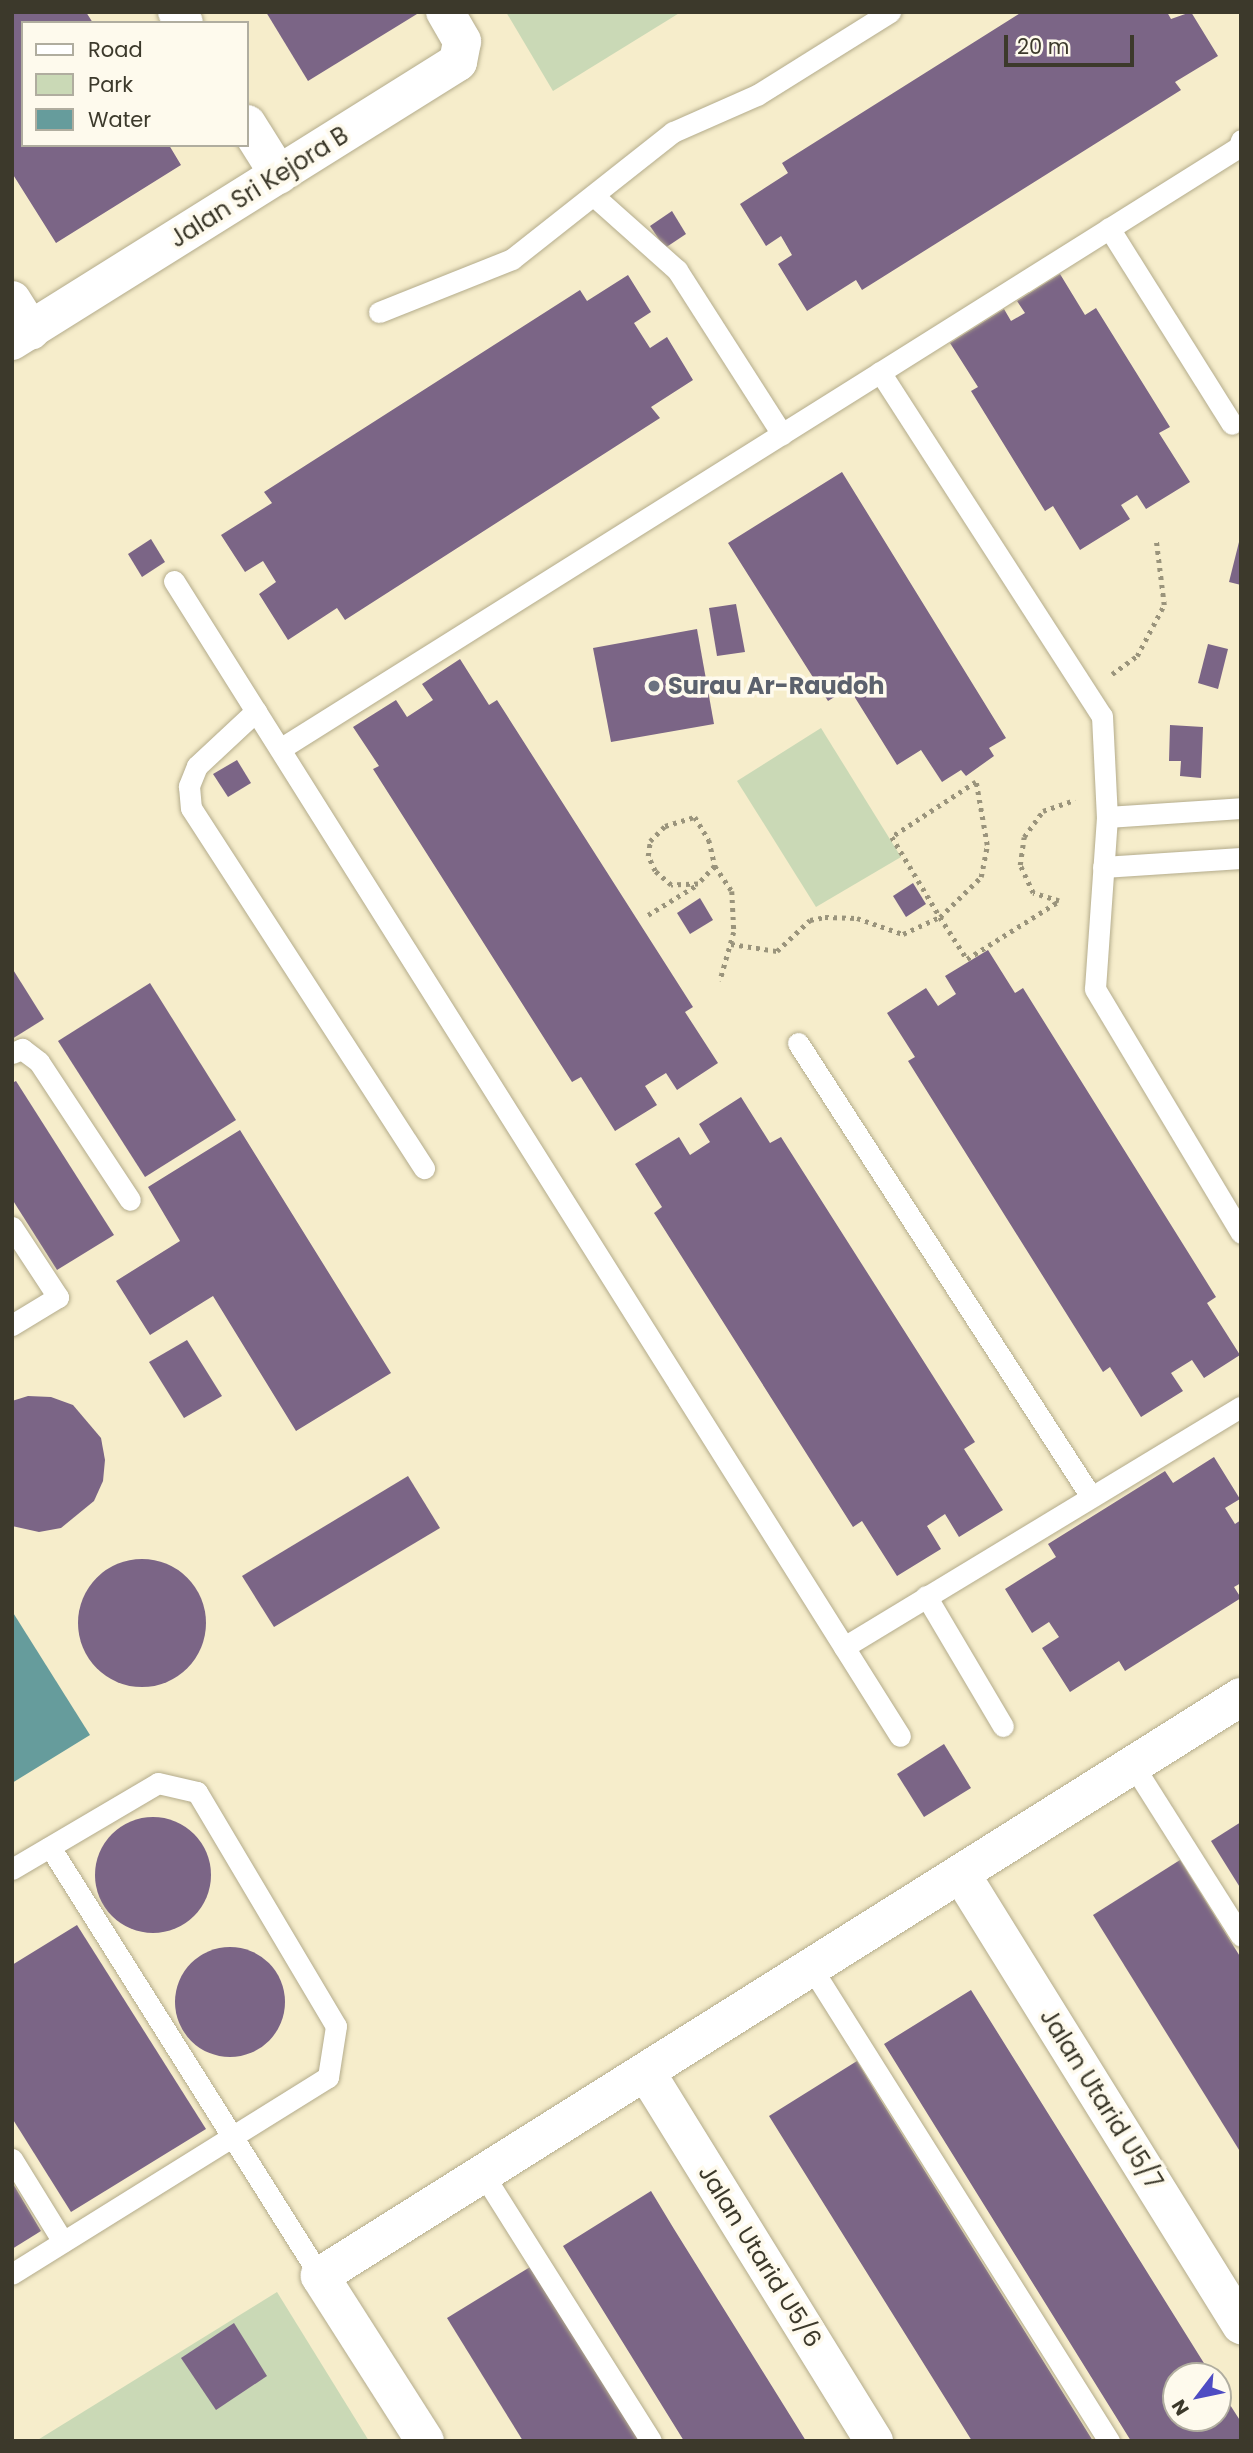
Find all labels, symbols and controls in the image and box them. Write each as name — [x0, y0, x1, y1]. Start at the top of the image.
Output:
legend — [21, 21, 248, 147]
scale bar — [1008, 21, 1138, 65]
text: 20 m — [1017, 32, 1070, 61]
text: Road — [88, 35, 143, 64]
text: Park — [88, 70, 133, 99]
text: Water — [88, 105, 151, 134]
street label: Jalan Sri Kejora B — [164, 120, 354, 254]
place label: Surau Ar-Raudoh — [668, 672, 885, 700]
marker: Surau Ar-Raudoh — [646, 678, 662, 694]
street label: Jalan Utarid U5/7 — [1034, 2003, 1168, 2195]
street label: Jalan Utarid U5/6 — [692, 2160, 828, 2352]
north arrow — [1162, 2362, 1232, 2432]
text: N — [1165, 2394, 1196, 2421]

